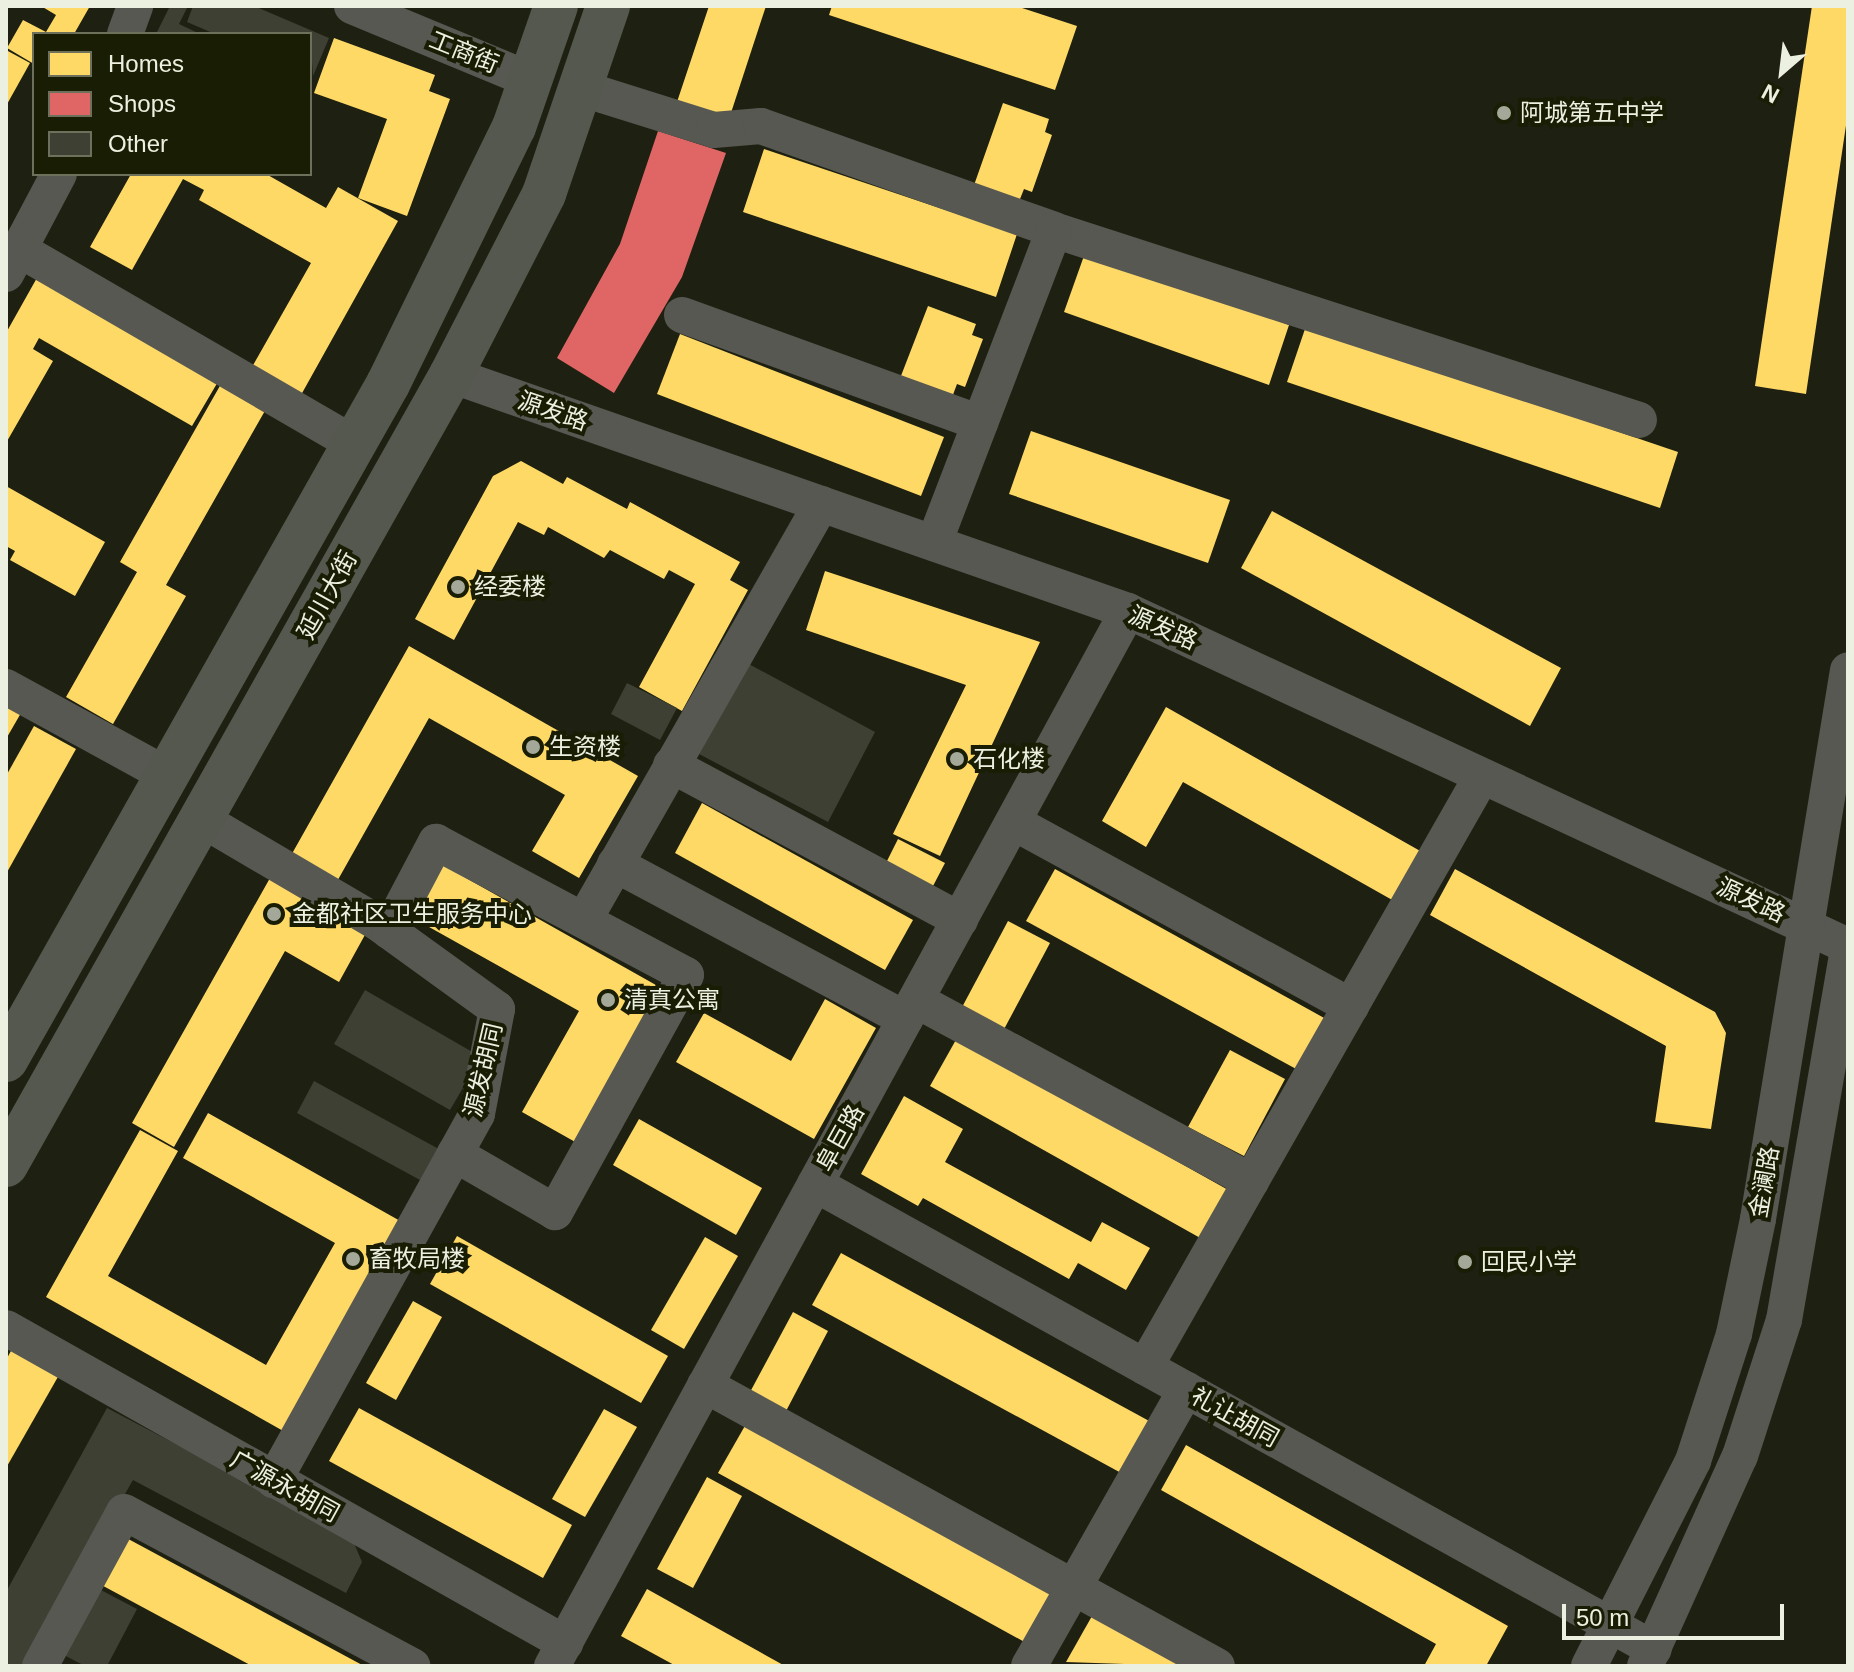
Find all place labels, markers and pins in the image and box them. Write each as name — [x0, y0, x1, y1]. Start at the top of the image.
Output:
place label: 阿城第五中学 — [1520, 99, 1664, 127]
marker: 阿城第五中学 — [1495, 104, 1513, 122]
place label: 经委楼 — [474, 573, 546, 601]
marker: 经委楼 — [449, 578, 467, 596]
place label: 生资楼 — [549, 733, 621, 761]
marker: 生资楼 — [524, 738, 542, 756]
place label: 石化楼 — [973, 745, 1045, 773]
marker: 石化楼 — [948, 750, 966, 768]
place label: 金都社区卫生服务中心 — [292, 900, 532, 928]
marker: 金都社区卫生服务中心 — [263, 903, 285, 925]
place label: 清真公寓 — [624, 986, 720, 1014]
marker: 清真公寓 — [599, 991, 617, 1009]
place label: 畜牧局楼 — [369, 1245, 465, 1273]
place label: 回民小学 — [1481, 1248, 1577, 1276]
marker: 畜牧局楼 — [344, 1250, 362, 1268]
marker: 回民小学 — [1456, 1253, 1474, 1271]

